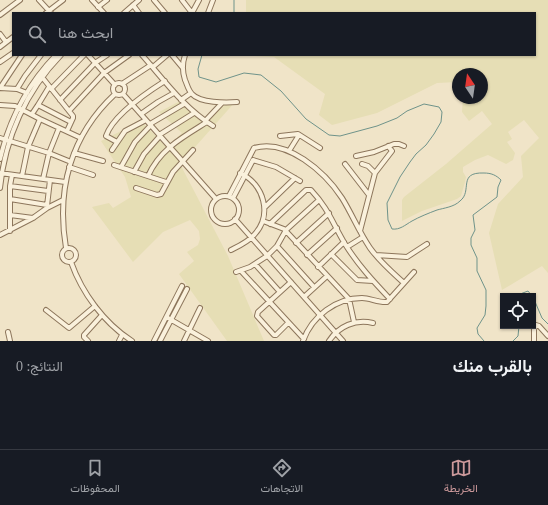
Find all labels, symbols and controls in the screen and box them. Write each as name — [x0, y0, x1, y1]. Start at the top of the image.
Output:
search box — [12, 12, 536, 56]
text: ابحث هنا — [58, 22, 113, 42]
icon: search — [26, 23, 48, 45]
north arrow — [452, 68, 488, 104]
map controls — [500, 293, 536, 329]
button: locate — [500, 293, 536, 329]
text: بالقرب منك — [453, 354, 532, 377]
text: النتائج: 0 — [16, 357, 63, 375]
tab: المحفوظات — [70, 457, 120, 498]
tab: الاتجاهات — [260, 457, 303, 498]
tab: الخريطة — [444, 457, 478, 498]

